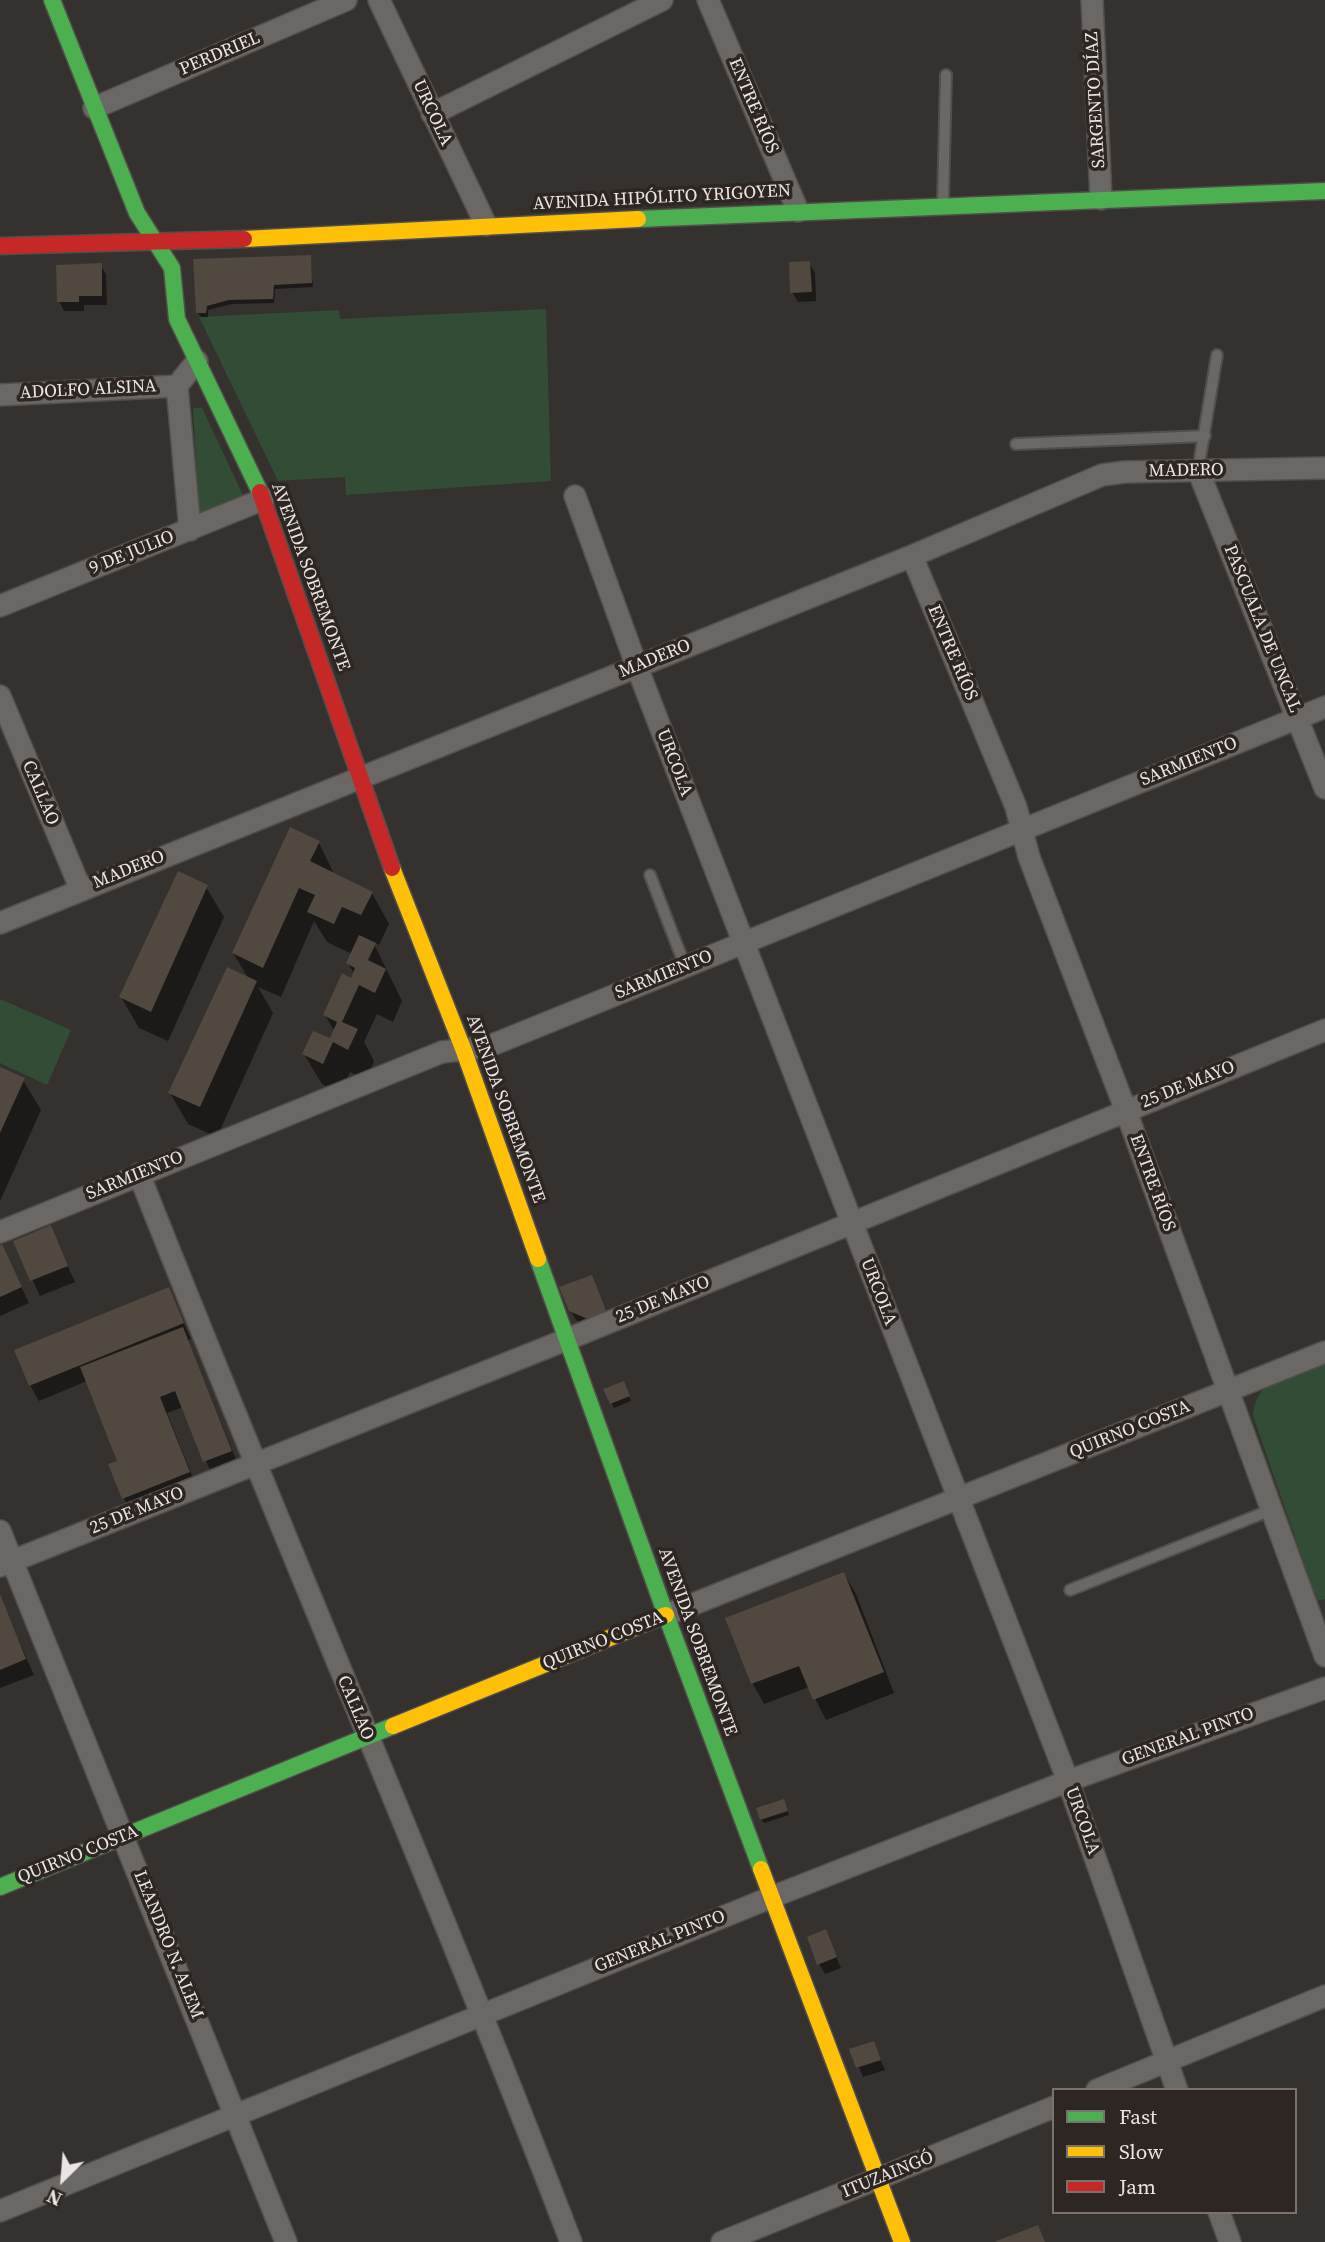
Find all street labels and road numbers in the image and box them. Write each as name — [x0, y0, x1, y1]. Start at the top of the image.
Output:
street label: PERDRIEL — [177, 27, 263, 81]
street label: SARGENTO DÍAZ — [1082, 31, 1110, 169]
street label: ENTRE RÍOS — [723, 55, 783, 157]
street label: URCOLA — [407, 77, 457, 149]
street label: AVENIDA HIPÓLITO YRIGOYEN — [533, 180, 791, 216]
street label: ADOLFO ALSINA — [19, 376, 157, 404]
street label: MADERO — [1148, 460, 1224, 482]
street label: AVENIDA SOBREMONTE — [266, 480, 354, 674]
street label: 9 DE JULIO — [87, 526, 177, 580]
street label: PASCUALA DE UNCAL — [1218, 542, 1306, 716]
street label: ENTRE RÍOS — [922, 602, 982, 704]
street label: MADERO — [616, 635, 694, 683]
street label: URCOLA — [651, 726, 697, 800]
street label: SARMIENTO — [1137, 733, 1241, 791]
street label: CALLAO — [17, 757, 63, 829]
street label: MADERO — [90, 846, 168, 894]
street label: SARMIENTO — [612, 946, 716, 1004]
street label: AVENIDA SOBREMONTE — [461, 1012, 549, 1206]
street label: 25 DE MAYO — [1138, 1056, 1238, 1114]
street label: ENTRE RÍOS — [1124, 1132, 1180, 1234]
street label: SARMIENTO — [83, 1147, 187, 1205]
street label: URCOLA — [855, 1255, 901, 1329]
street label: 25 DE MAYO — [613, 1271, 713, 1329]
street label: QUIRNO COSTA — [1067, 1396, 1193, 1464]
street label: 25 DE MAYO — [87, 1482, 187, 1540]
street label: AVENIDA SOBREMONTE — [653, 1545, 741, 1739]
street label: QUIRNO COSTA — [540, 1607, 666, 1675]
street label: CALLAO — [332, 1672, 378, 1744]
street label: GENERAL PINTO — [1119, 1703, 1257, 1771]
street label: URCOLA — [1060, 1784, 1104, 1858]
street label: QUIRNO COSTA — [15, 1821, 141, 1889]
street label: LEANDRO N. ALEM — [128, 1868, 208, 2022]
street label: GENERAL PINTO — [591, 1906, 729, 1978]
street label: ITUZAINGÓ — [839, 2147, 937, 2203]

